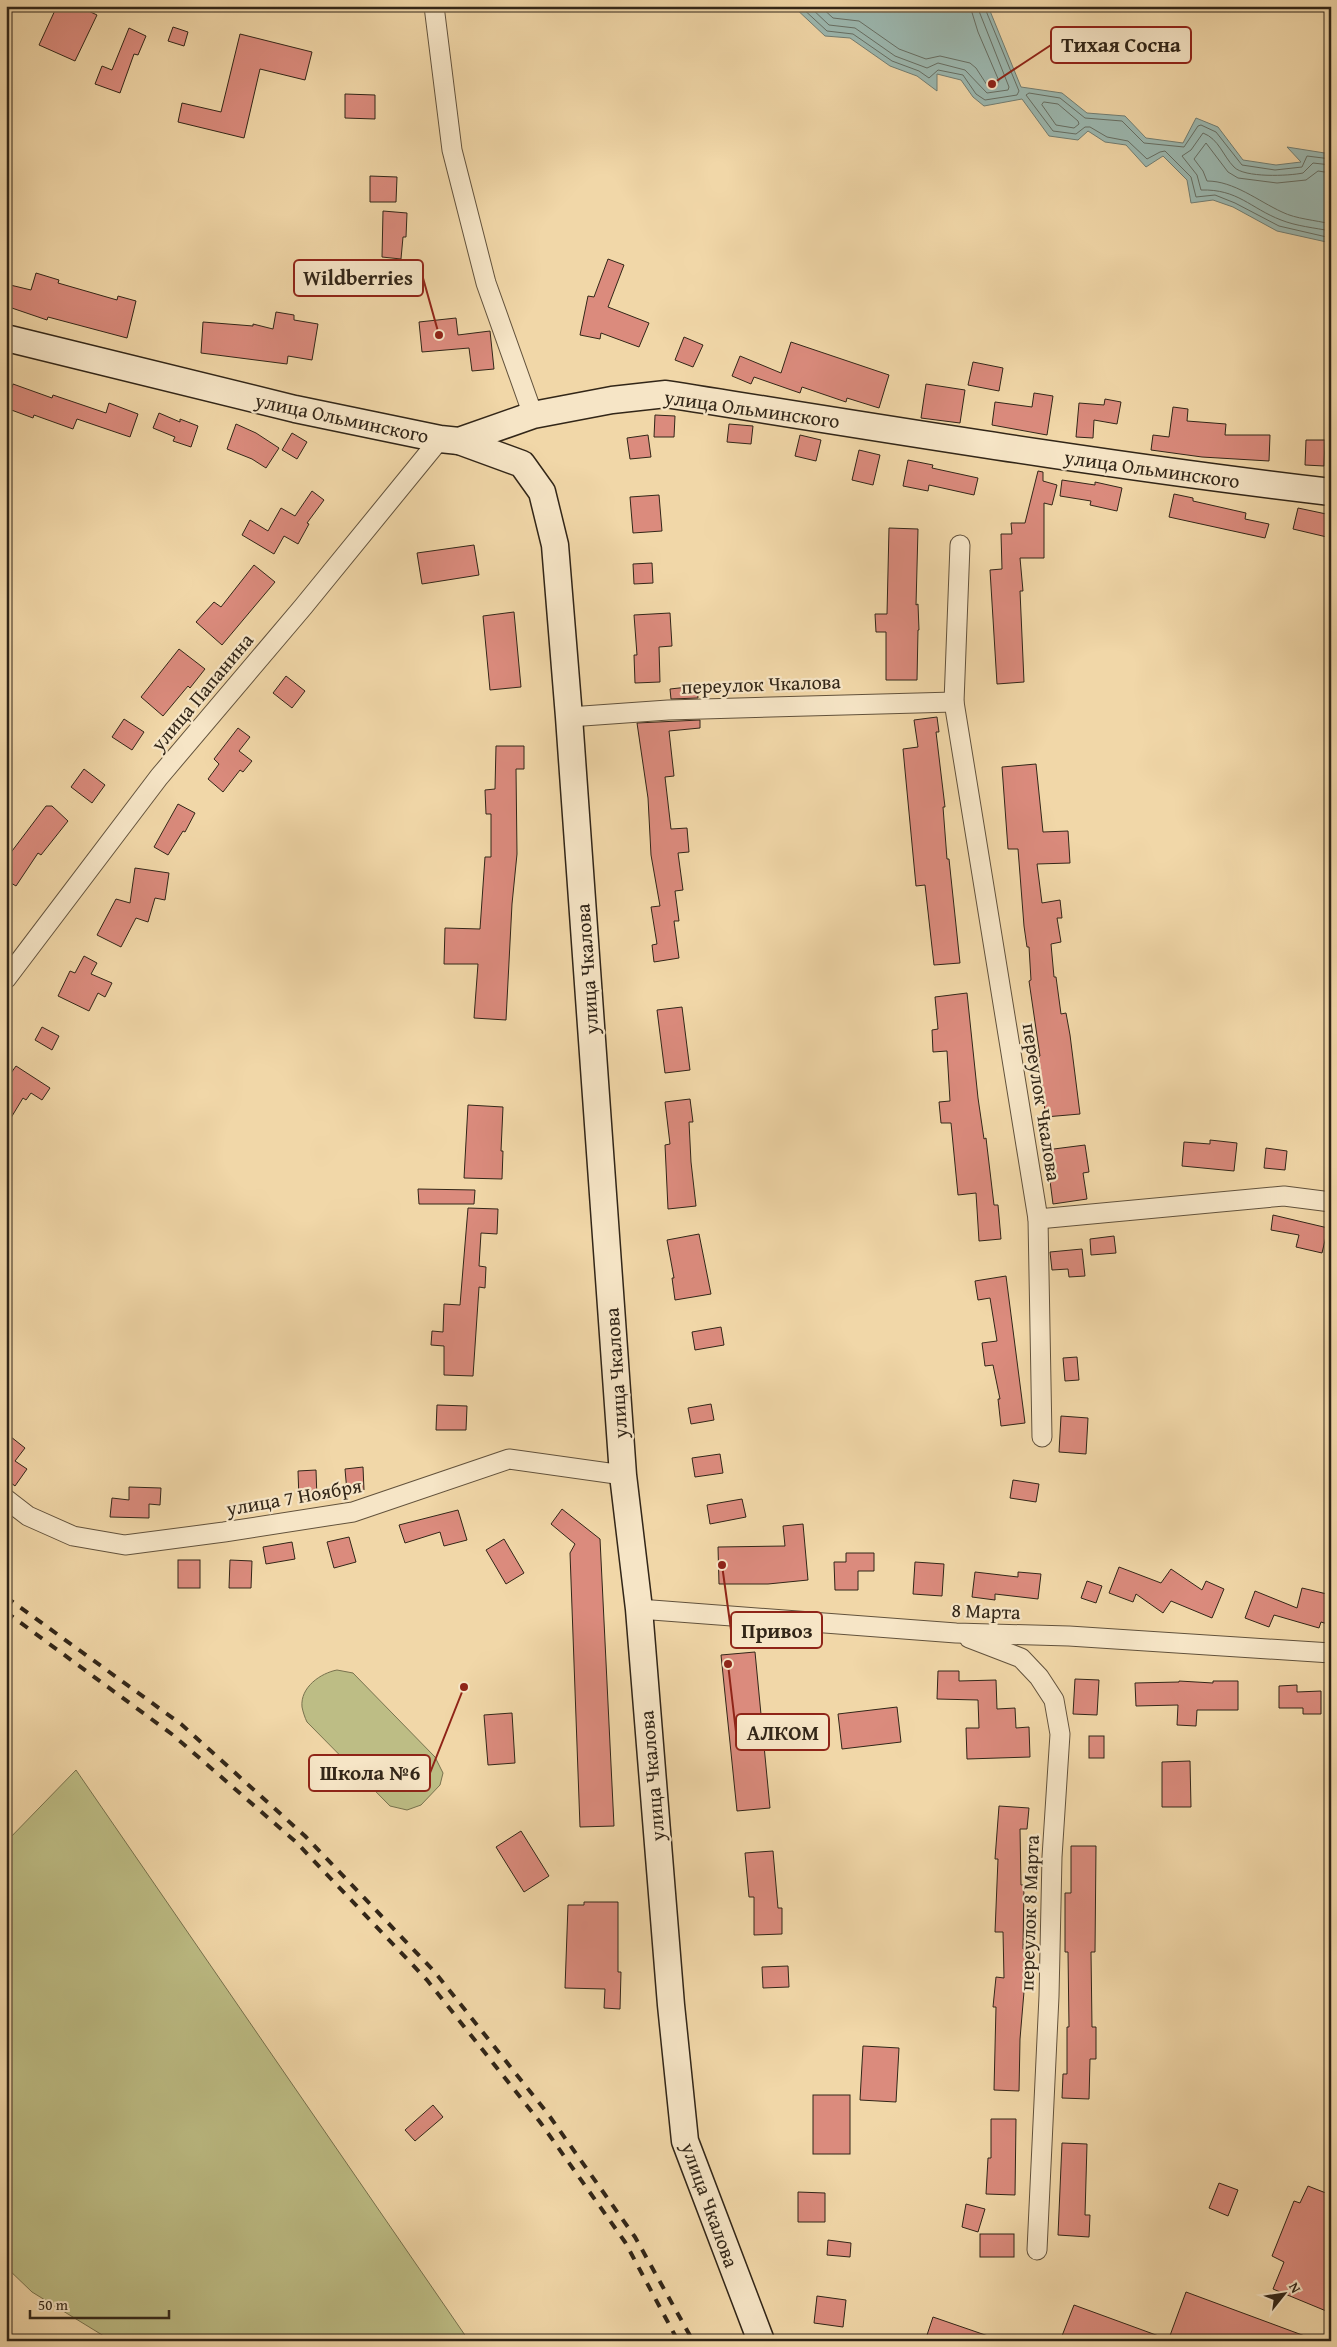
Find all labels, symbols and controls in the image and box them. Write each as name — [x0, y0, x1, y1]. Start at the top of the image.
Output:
callout: Тихая Сосна — [1051, 27, 1191, 63]
text: Тихая Сосна — [1061, 29, 1181, 60]
callout: Wildberries — [294, 260, 423, 296]
text: Wildberries — [303, 262, 413, 293]
street label: улица Ольминского — [661, 382, 842, 435]
street label: улица Ольминского — [252, 385, 432, 450]
street label: улица Ольминского — [1061, 442, 1242, 495]
street label: улица Папанина — [143, 626, 260, 758]
street label: переулок Чкалова — [681, 666, 842, 701]
street label: улица Чкалова — [567, 902, 606, 1036]
street label: переулок Чкалова — [1016, 1021, 1069, 1184]
street label: улица Чкалова — [596, 1306, 635, 1440]
street label: улица 7 Ноября — [223, 1470, 364, 1523]
street label: 8 Марта — [951, 1595, 1022, 1626]
callout: Привоз — [731, 1612, 822, 1648]
text: Привоз — [741, 1615, 813, 1646]
street label: улица Чкалова — [631, 1709, 672, 1844]
callout: АЛКОМ — [736, 1714, 829, 1750]
text: АЛКОМ — [747, 1717, 819, 1748]
callout: Школа №6 — [309, 1755, 430, 1791]
text: Школа №6 — [320, 1757, 420, 1788]
street label: переулок 8 Марта — [1011, 1834, 1046, 1992]
street label: улица Чкалова — [674, 2137, 747, 2272]
north arrow — [1260, 2270, 1310, 2320]
text: N — [1284, 2278, 1307, 2297]
scale bar — [30, 2287, 169, 2319]
text: 50 m — [38, 2294, 69, 2315]

